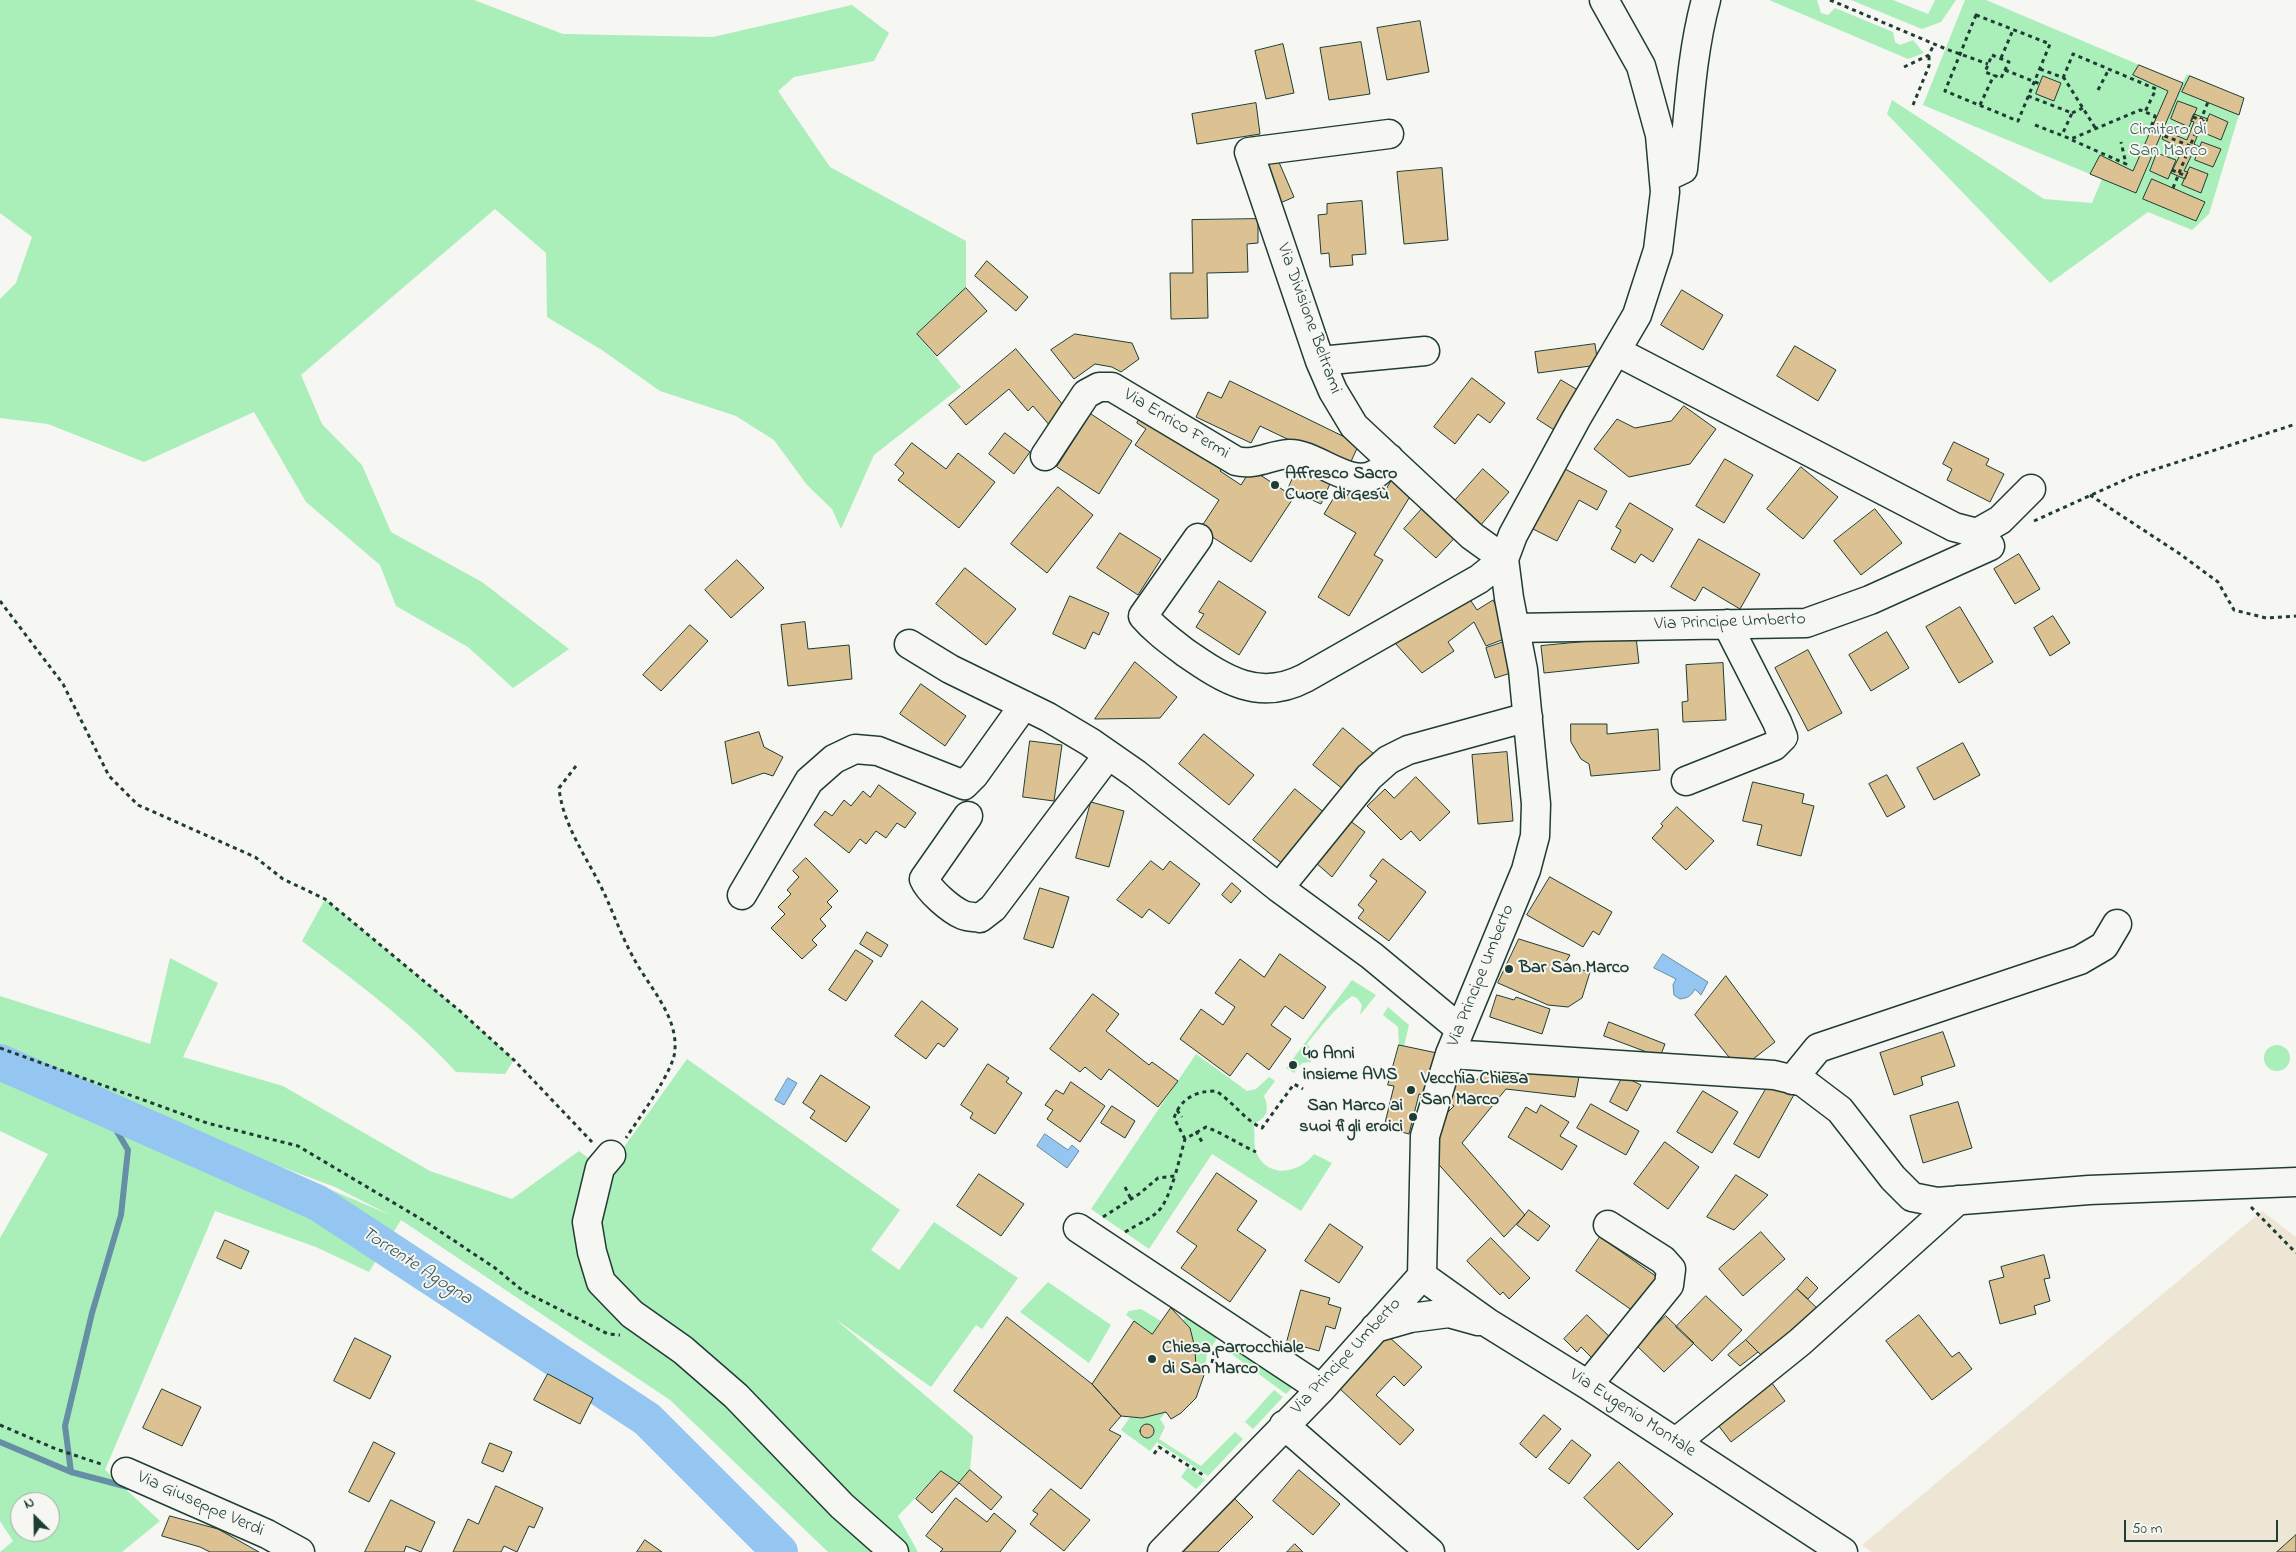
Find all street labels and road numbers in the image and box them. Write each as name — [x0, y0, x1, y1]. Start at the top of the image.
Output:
street label: Via Divisione Beltrami — [1271, 241, 1345, 397]
street label: Via Enrico Fermi — [1119, 385, 1233, 465]
street label: Via Principe Umberto — [1654, 610, 1806, 636]
street label: Via Principe Umberto — [1444, 902, 1520, 1050]
street label: Via Principe Umberto — [1287, 1294, 1407, 1420]
street label: Via Eugenio Montale — [1565, 1365, 1699, 1463]
street label: Via Giuseppe Verdi — [133, 1467, 267, 1543]

